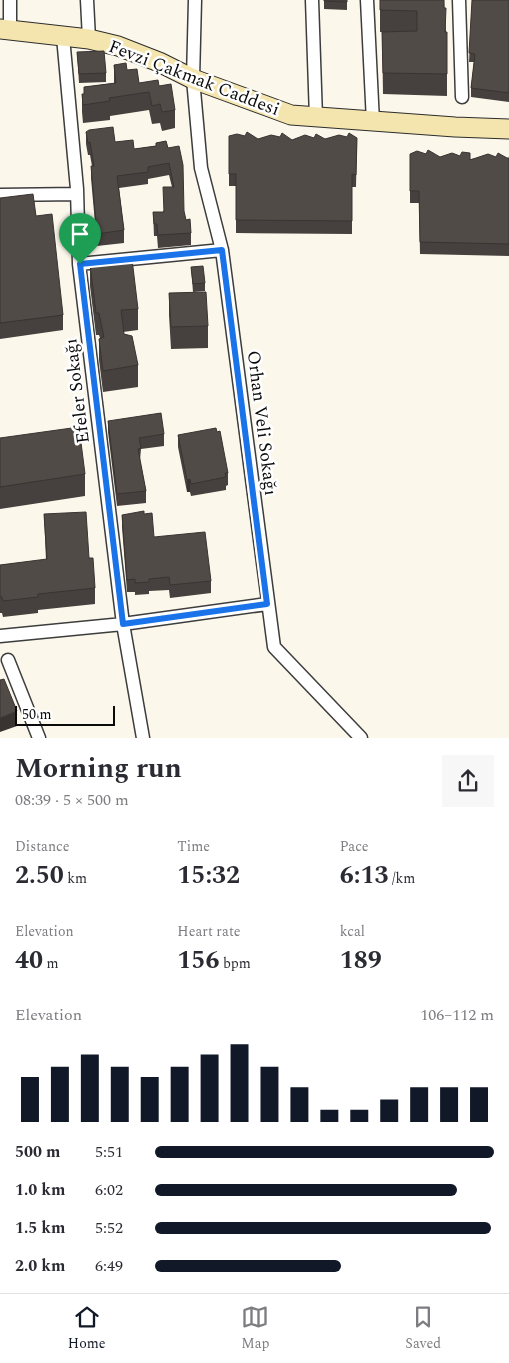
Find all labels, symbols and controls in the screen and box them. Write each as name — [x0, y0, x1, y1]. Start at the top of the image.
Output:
street label: Fevzi Çakmak Caddesi — [105, 33, 283, 123]
pin — [59, 213, 101, 264]
icon: arrive — [66, 220, 94, 248]
street label: Efeler Sokağı — [57, 337, 97, 445]
street label: Orhan Veli Sokağı — [240, 349, 284, 497]
scale bar — [15, 703, 115, 726]
text: 50 m — [22, 704, 52, 725]
text: Morning run — [15, 747, 182, 790]
button: share — [442, 755, 494, 807]
text: 08:39 · 5 × 500 m — [15, 788, 129, 812]
text: Distance — [15, 836, 70, 857]
text: Time — [177, 836, 210, 857]
text: Pace — [340, 836, 369, 857]
text: 2.50 — [15, 857, 64, 895]
text: 15:32 — [177, 857, 240, 895]
text: 6:13 — [340, 857, 388, 895]
text: km — [64, 868, 87, 889]
text: /km — [388, 868, 415, 889]
text: Elevation — [15, 921, 74, 942]
text: Heart rate — [177, 921, 241, 942]
text: kcal — [340, 921, 365, 942]
text: 40 — [15, 942, 43, 980]
text: 156 — [177, 942, 219, 980]
text: 189 — [340, 942, 382, 980]
text: m — [43, 953, 59, 974]
text: bpm — [219, 953, 251, 974]
text: Elevation — [15, 1003, 82, 1027]
text: 106–112 m — [420, 1003, 494, 1027]
text: 500 m — [15, 1140, 60, 1164]
text: 5:51 — [95, 1140, 123, 1164]
text: 1.0 km — [15, 1178, 65, 1202]
text: 6:02 — [95, 1178, 123, 1202]
text: 1.5 km — [15, 1216, 65, 1240]
text: 5:52 — [95, 1216, 123, 1240]
text: 2.0 km — [15, 1254, 65, 1278]
text: 6:49 — [95, 1254, 123, 1278]
tab: Home — [68, 1303, 106, 1354]
tab: Map — [241, 1303, 270, 1354]
tab: Saved — [405, 1303, 441, 1354]

